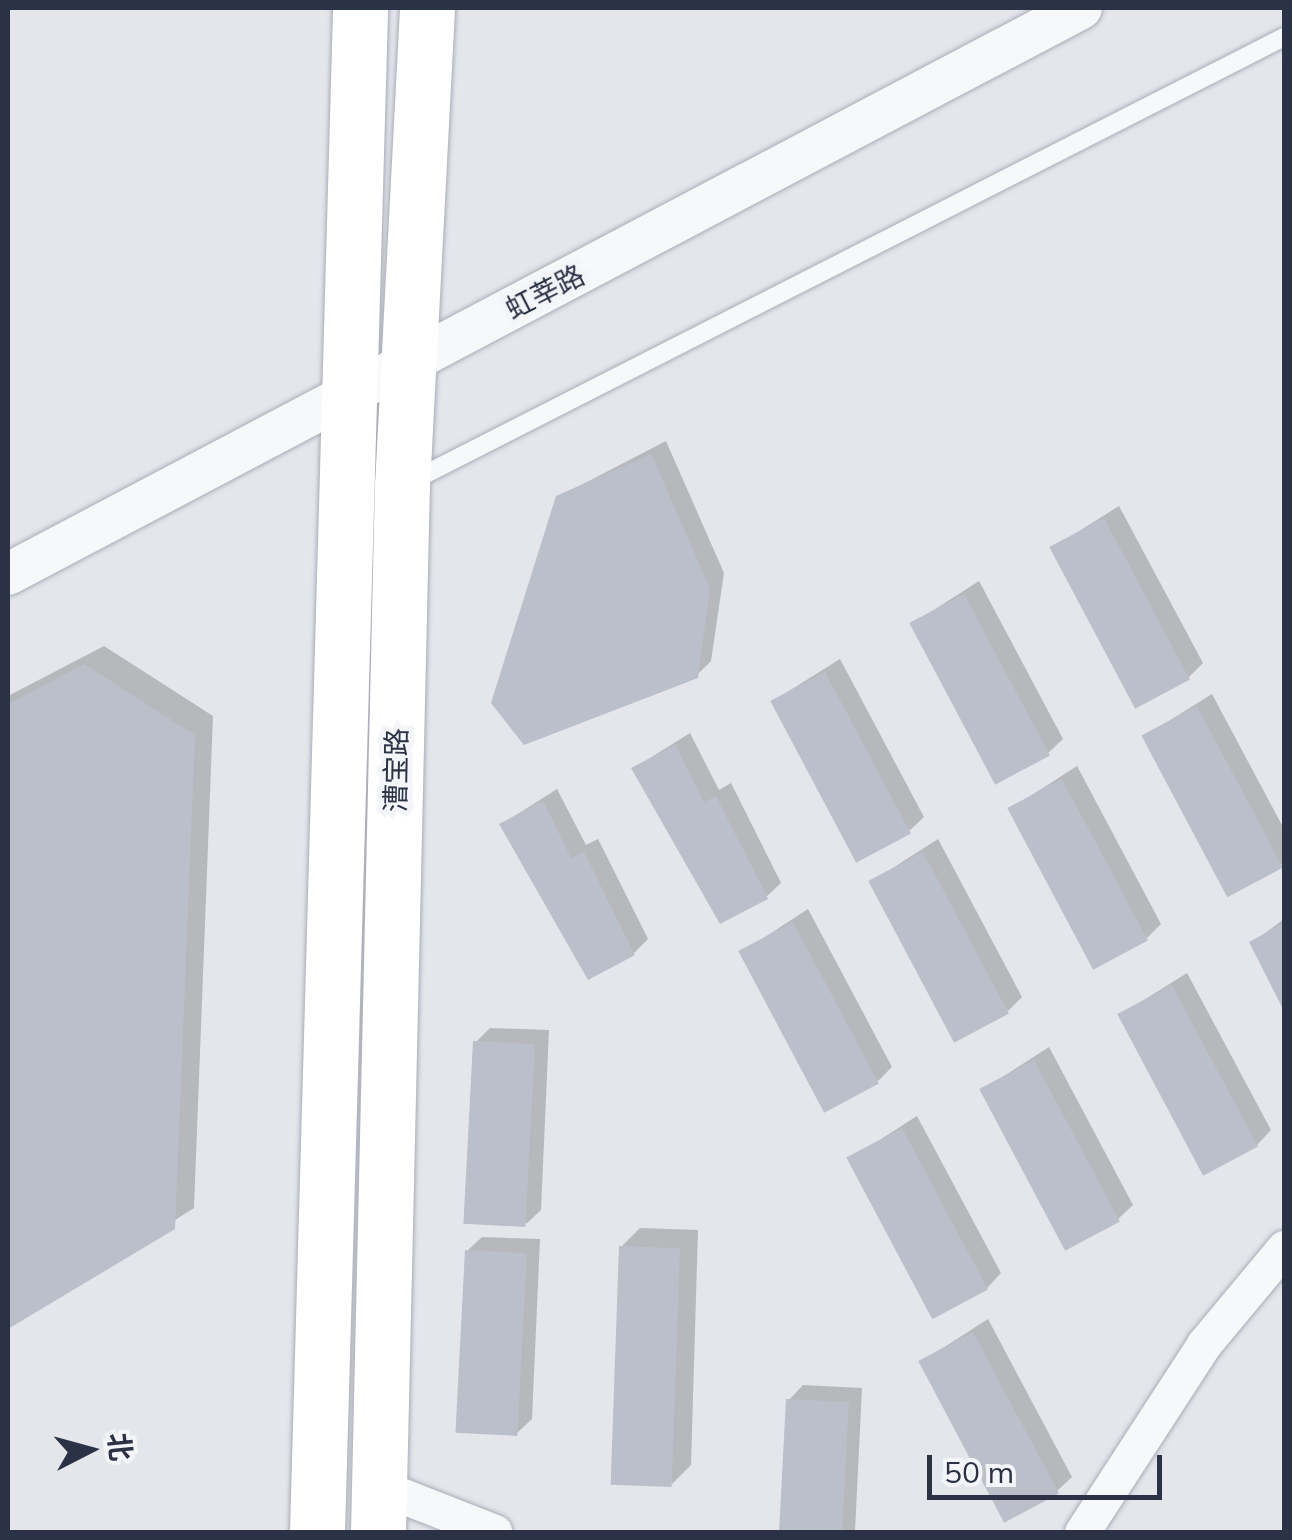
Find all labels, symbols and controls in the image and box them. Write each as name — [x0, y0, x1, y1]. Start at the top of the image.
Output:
street label: 虹莘路 — [500, 258, 590, 326]
street label: 漕宝路 — [378, 728, 414, 812]
north arrow — [40, 1400, 140, 1500]
text: 北 — [101, 1431, 139, 1463]
scale bar — [932, 1435, 1167, 1497]
text: 50 m — [944, 1453, 1014, 1491]

